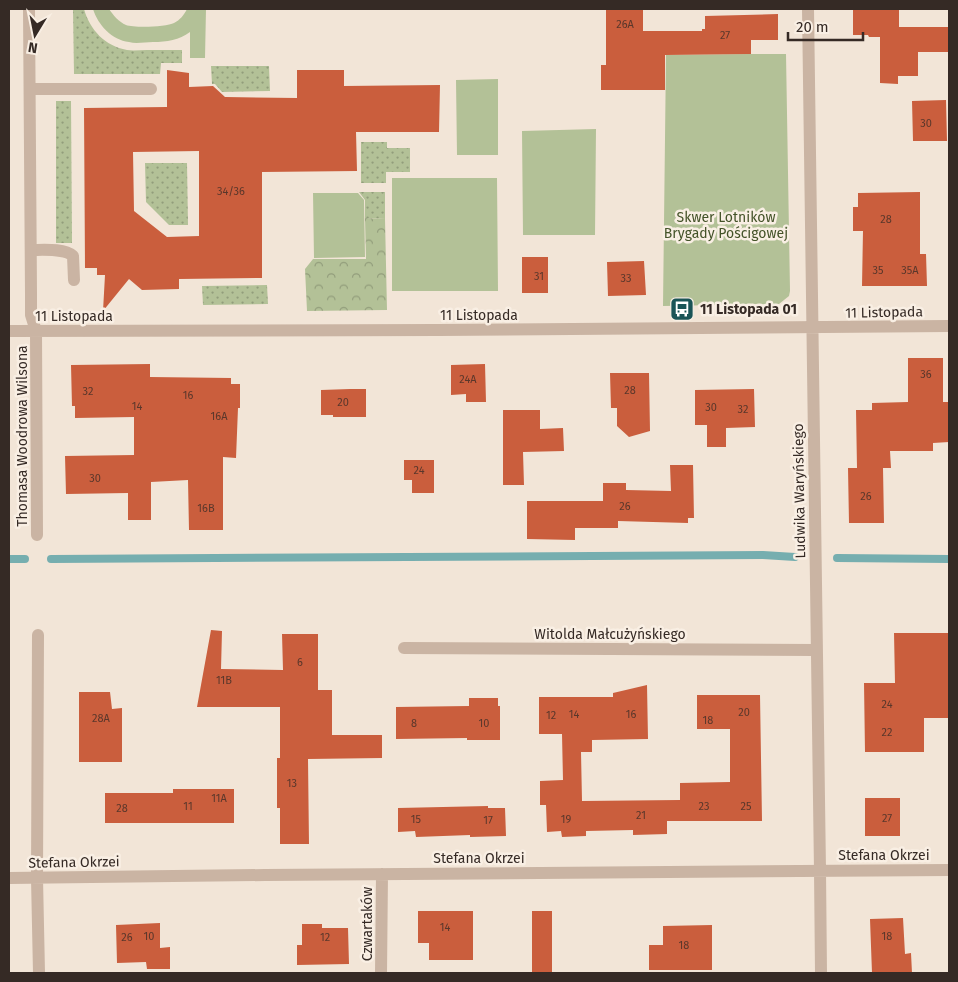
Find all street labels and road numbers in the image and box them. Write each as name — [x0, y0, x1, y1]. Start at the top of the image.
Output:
street label: 11 Listopada — [845, 303, 923, 322]
street label: 11 Listopada — [440, 307, 518, 324]
street label: 11 Listopada — [35, 308, 113, 325]
street label: Thomasa Woodrowa Wilsona — [14, 345, 31, 527]
street label: Ludwika Waryńskiego — [790, 423, 809, 559]
street label: Witolda Małcużyńskiego — [534, 626, 686, 643]
street label: Stefana Okrzei — [838, 847, 930, 864]
street label: Stefana Okrzei — [433, 850, 525, 867]
street label: Stefana Okrzei — [28, 853, 120, 872]
street label: Czwartaków — [359, 887, 376, 961]

